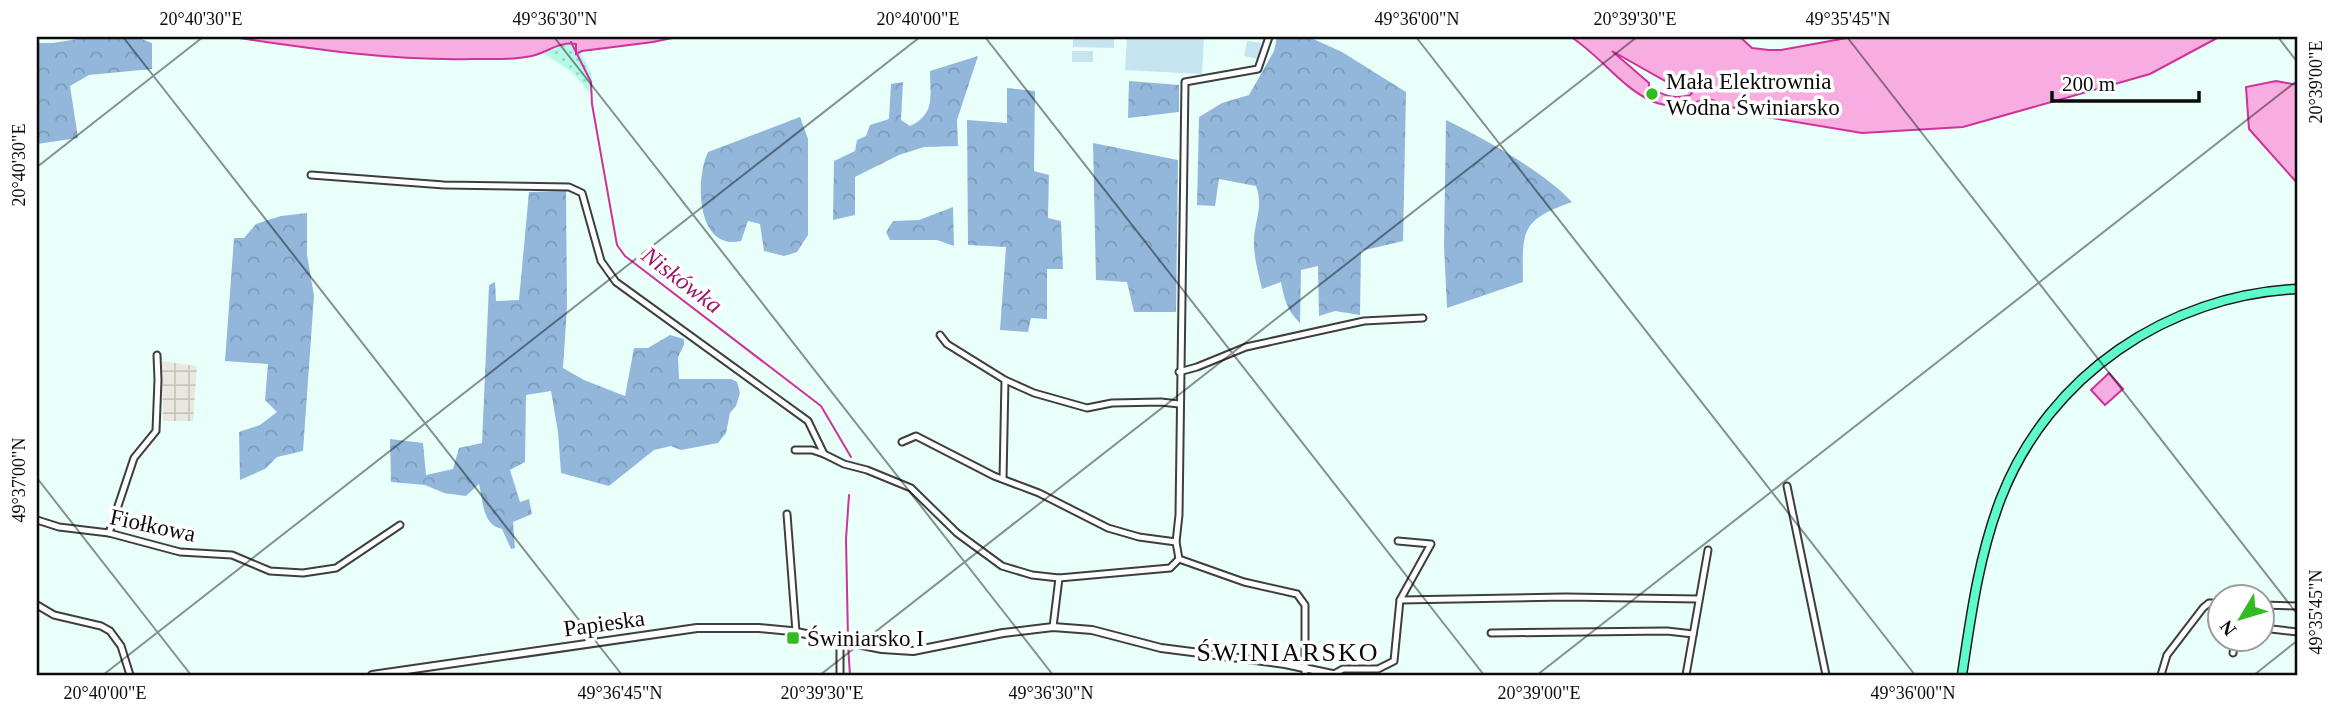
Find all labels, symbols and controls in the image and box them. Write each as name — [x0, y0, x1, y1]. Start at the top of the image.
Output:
text: 20°40'30"E — [160, 9, 242, 29]
text: 49°36'30"N — [513, 9, 597, 29]
text: 20°40'00"E — [877, 9, 959, 29]
text: 49°36'00"N — [1375, 9, 1459, 29]
text: 20°39'30"E — [1594, 9, 1676, 29]
text: 49°35'45"N — [1806, 9, 1890, 29]
text: 20°39'00"E — [2306, 41, 2326, 123]
scale bar — [2052, 60, 2198, 104]
place label: Mała Elektrownia Wodna Świniarsko — [1666, 69, 1840, 120]
text: 200 m — [2062, 72, 2115, 96]
marker: Mała Elektrownia Wodna Świniarsko — [1644, 86, 1660, 102]
text: 20°40'30"E — [9, 124, 29, 206]
water label: Niskówka — [636, 241, 727, 318]
text: 49°37'00"N — [9, 438, 29, 522]
street label: Fiołkowa — [108, 504, 198, 547]
text: 49°35'45"N — [2306, 570, 2326, 654]
north arrow — [2206, 582, 2276, 652]
street label: Papieska — [562, 605, 646, 642]
text: N — [2215, 616, 2240, 640]
place label: Świniarsko I — [807, 625, 924, 651]
marker: Świniarsko I — [785, 630, 801, 646]
district label: ŚWINIARSKO — [1196, 638, 1380, 667]
text: 20°40'00"E — [64, 683, 146, 703]
text: 49°36'45"N — [578, 683, 662, 703]
text: 20°39'30"E — [781, 683, 863, 703]
text: 49°36'30"N — [1009, 683, 1093, 703]
text: 20°39'00"E — [1498, 683, 1580, 703]
text: 49°36'00"N — [1871, 683, 1955, 703]

